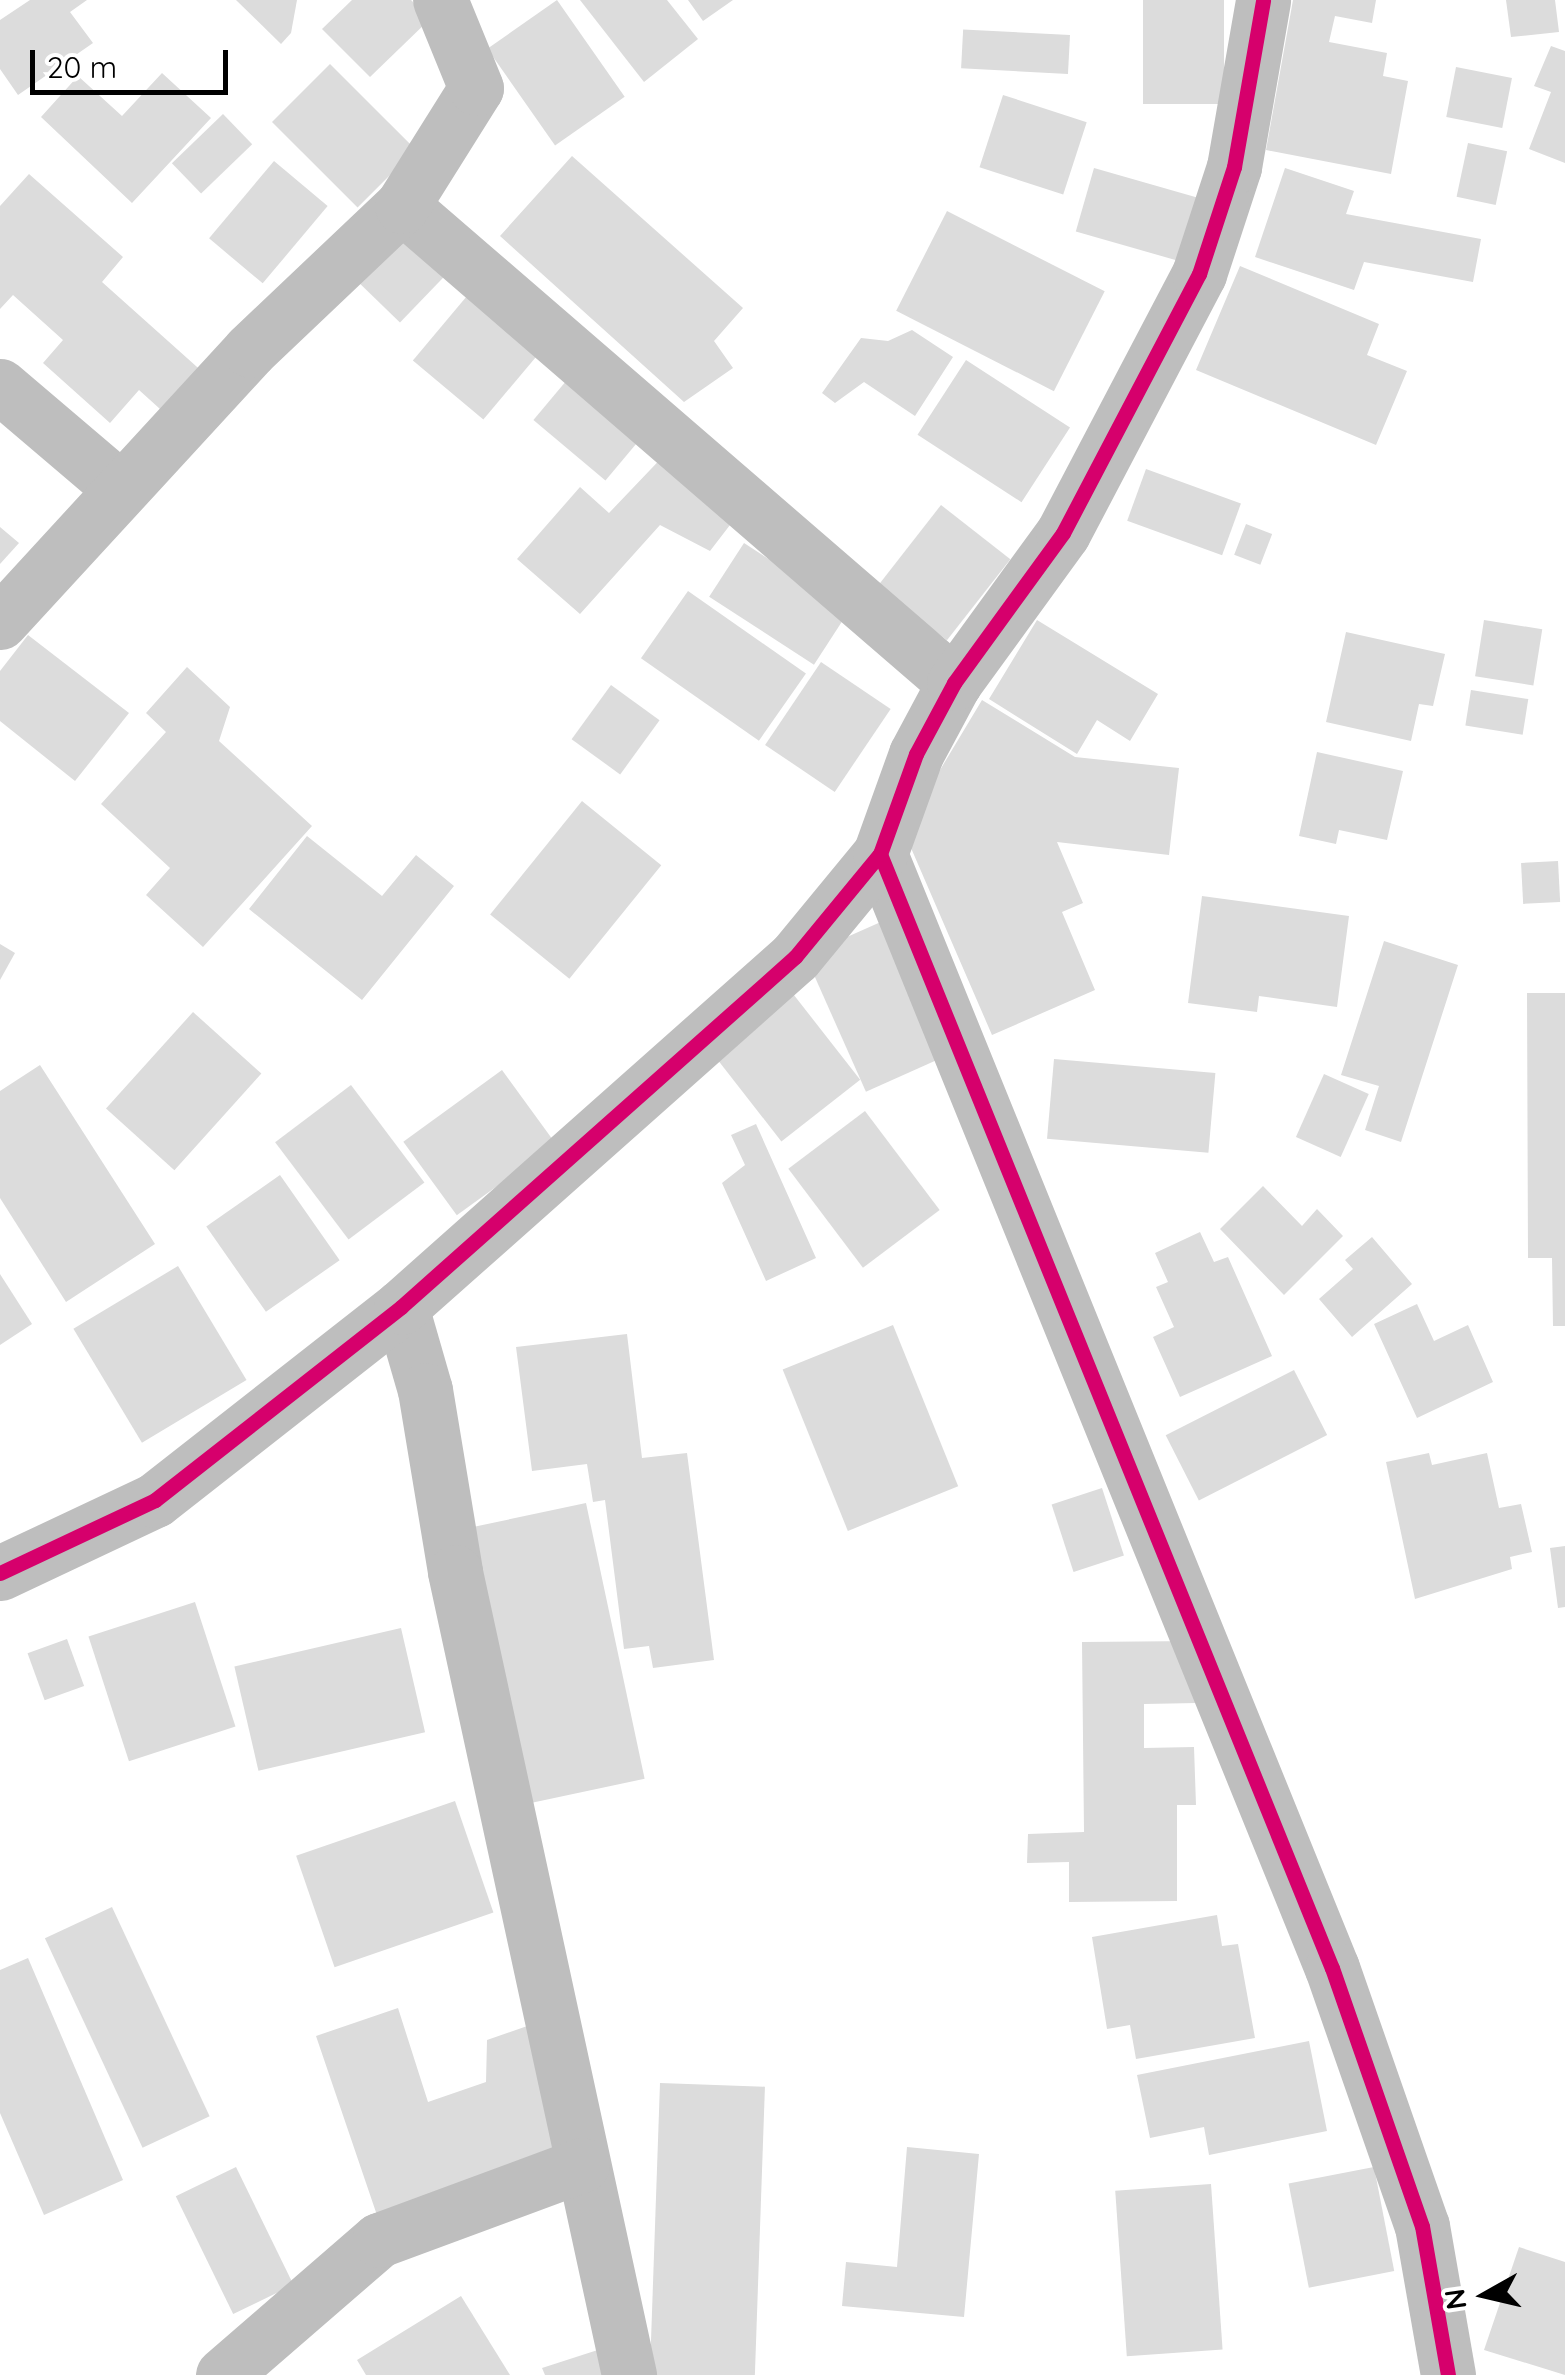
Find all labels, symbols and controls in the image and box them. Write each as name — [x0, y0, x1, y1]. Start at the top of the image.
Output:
scale bar — [35, 30, 232, 92]
text: 20 m — [47, 48, 117, 86]
north arrow — [1435, 2245, 1535, 2345]
text: N — [1436, 2287, 1474, 2312]

